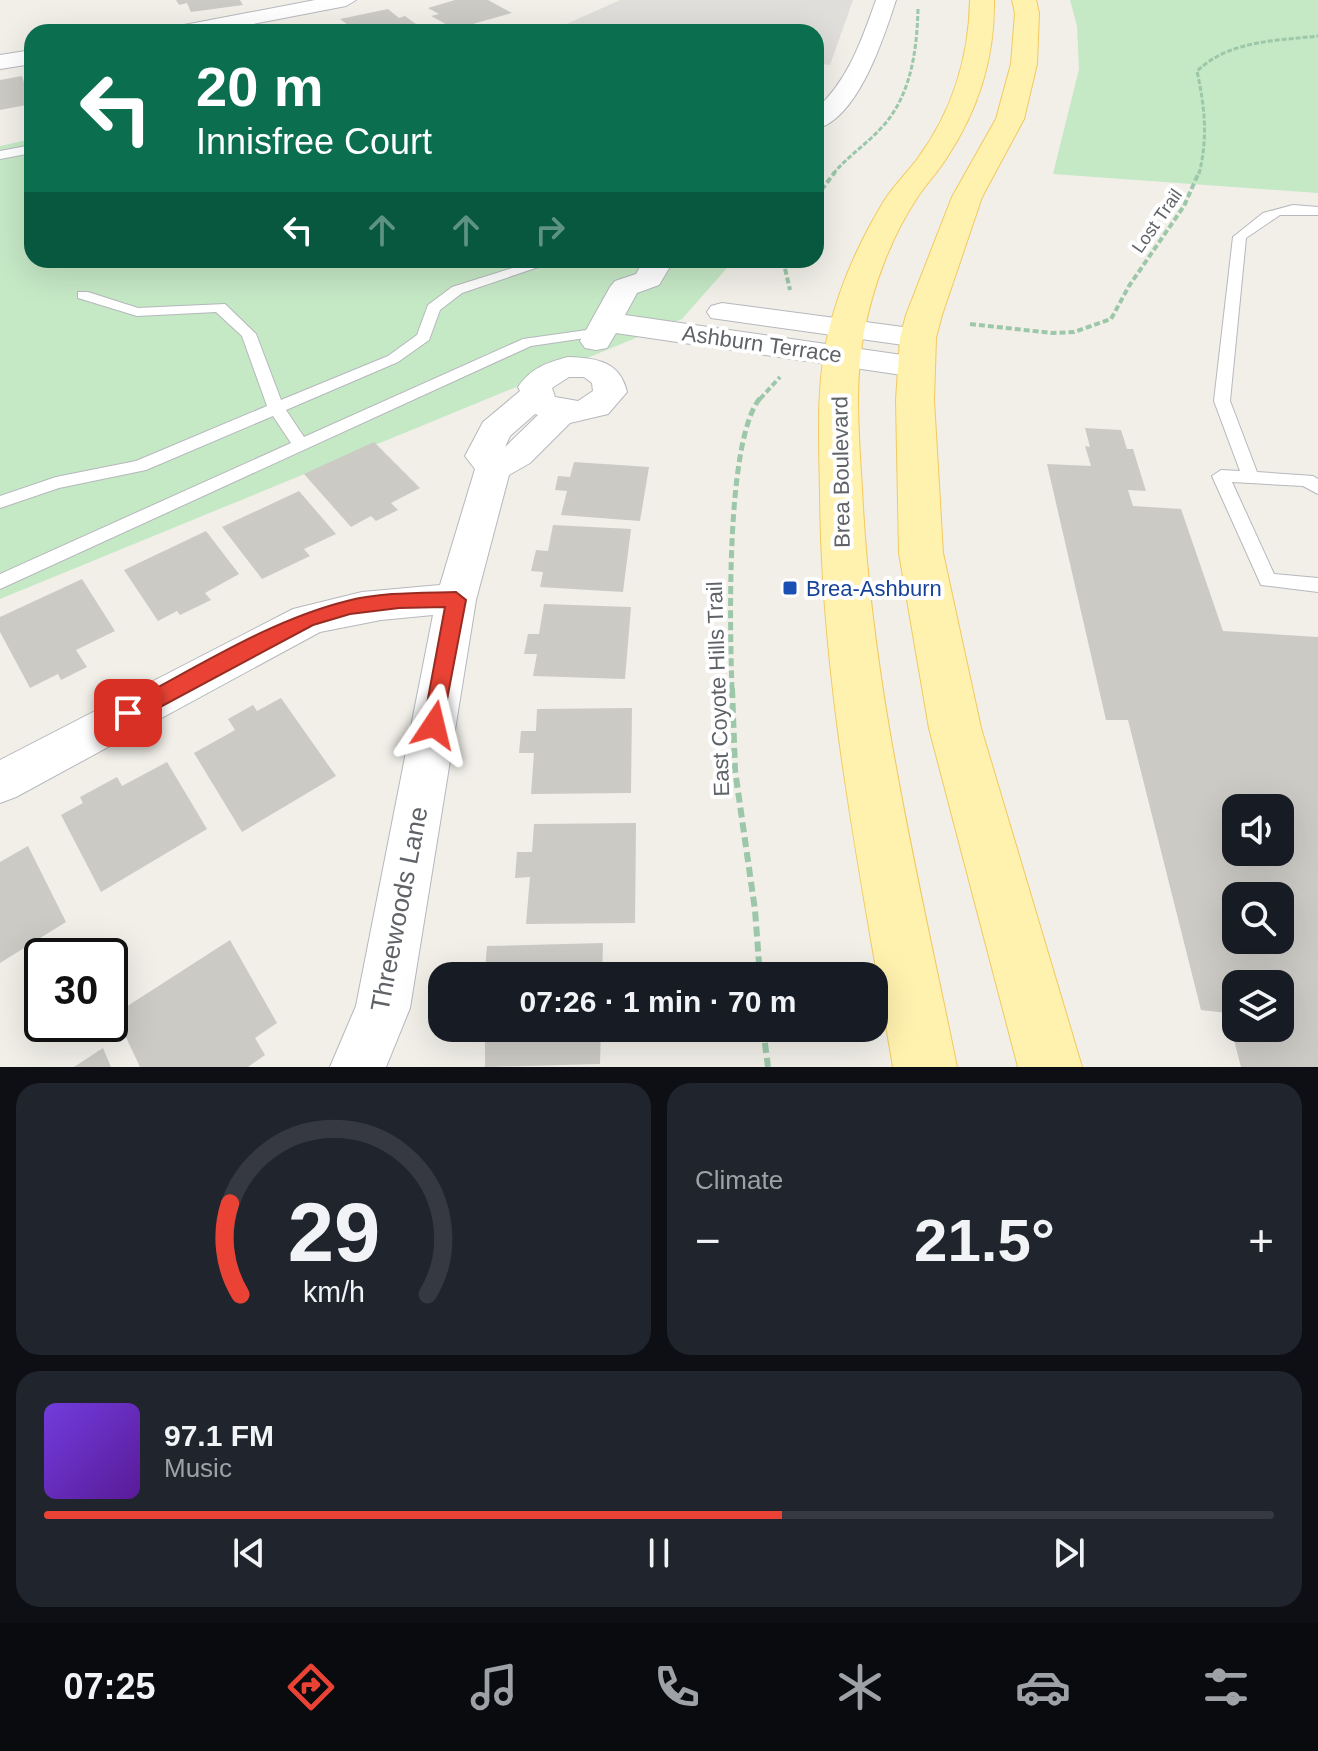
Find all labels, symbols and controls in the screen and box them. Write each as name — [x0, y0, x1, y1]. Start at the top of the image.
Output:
text: 20 m — [196, 55, 324, 118]
icon: left — [64, 56, 168, 160]
text: Innisfree Court — [196, 121, 432, 162]
street label: Lost Trail — [1128, 185, 1186, 257]
icon: left — [276, 208, 320, 252]
icon: ahead — [360, 208, 404, 252]
icon: ahead — [444, 208, 488, 252]
icon: right — [528, 208, 572, 252]
street label: Ashburn Terrace — [681, 320, 843, 368]
street label: Brea Boulevard — [827, 396, 855, 548]
place label: Brea-Ashburn — [806, 576, 942, 601]
marker: Brea-Ashburn — [781, 579, 799, 597]
street label: East Coyote Hills Trail — [702, 581, 734, 797]
pin — [94, 679, 162, 747]
position arrow — [392, 683, 476, 767]
icon: arrive — [106, 691, 150, 735]
map controls — [1222, 794, 1294, 1042]
button: sound — [1222, 794, 1294, 866]
street label: Threewoods Lane — [364, 804, 434, 1014]
button: search — [1222, 882, 1294, 954]
speed limit sign: 30 — [24, 938, 128, 1042]
button: layers — [1222, 970, 1294, 1042]
text: 07:26 · 1 min · 70 m — [520, 985, 796, 1018]
text: Climate — [695, 1165, 783, 1195]
text: 29 — [287, 1186, 380, 1279]
text: 21.5° — [914, 1207, 1055, 1274]
text: − — [695, 1216, 721, 1265]
text: + — [1248, 1216, 1274, 1265]
text: km/h — [303, 1276, 364, 1308]
text: 97.1 FM — [164, 1419, 274, 1452]
text: Music — [164, 1453, 232, 1483]
icon: previous — [227, 1531, 271, 1575]
icon: pause — [637, 1531, 681, 1575]
icon: next — [1047, 1531, 1091, 1575]
icon: directions — [283, 1659, 339, 1715]
icon: music — [466, 1659, 522, 1715]
icon: phone — [649, 1659, 705, 1715]
icon: climate — [832, 1659, 888, 1715]
icon: car — [1015, 1659, 1071, 1715]
icon: filters — [1198, 1659, 1254, 1715]
text: 07:25 — [64, 1666, 156, 1707]

